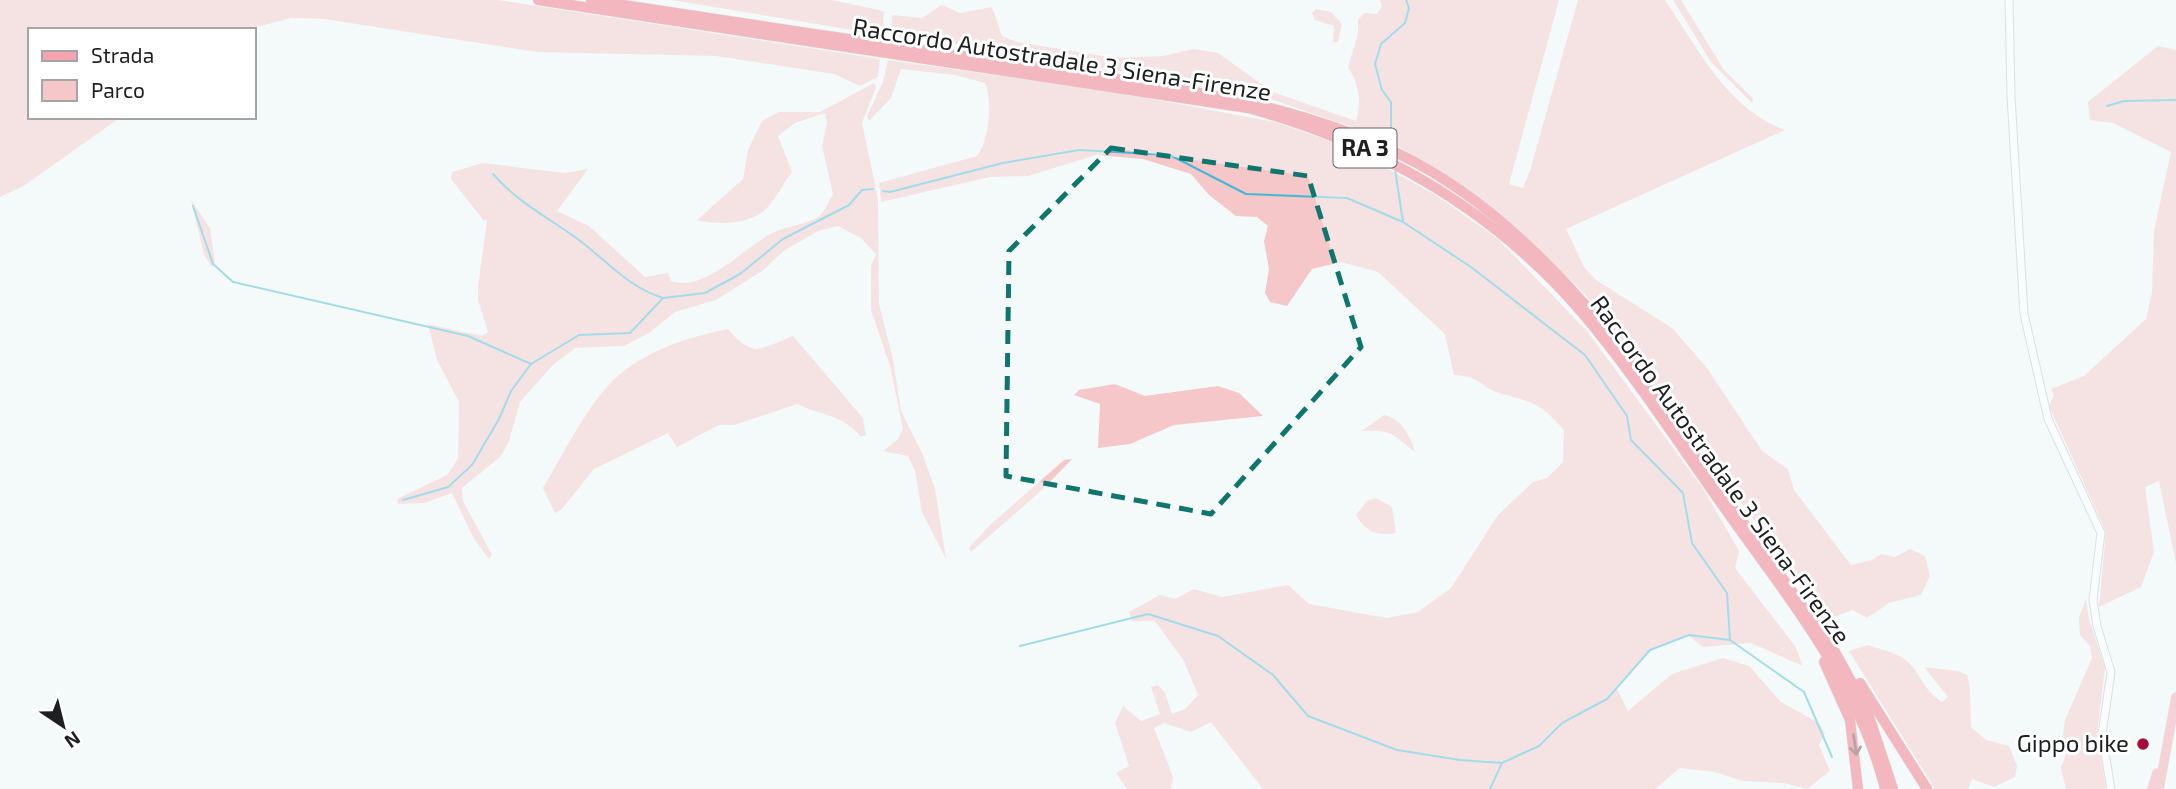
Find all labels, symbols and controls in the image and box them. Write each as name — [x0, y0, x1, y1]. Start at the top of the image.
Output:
street label: Raccordo Autostradale 3 Siena-Firenze — [851, 11, 1273, 106]
legend — [28, 28, 256, 119]
text: Strada — [91, 42, 154, 67]
text: Parco — [91, 77, 145, 102]
road number: RA 3 — [1334, 128, 1396, 168]
street label: Raccordo Autostradale 3 Siena-Firenze — [1585, 289, 1857, 649]
north arrow — [28, 691, 98, 761]
text: N — [61, 727, 85, 754]
place label: Gippo bike — [2017, 728, 2129, 757]
one-way arrow — [1849, 733, 1862, 756]
marker: Gippo bike — [2135, 736, 2151, 752]

